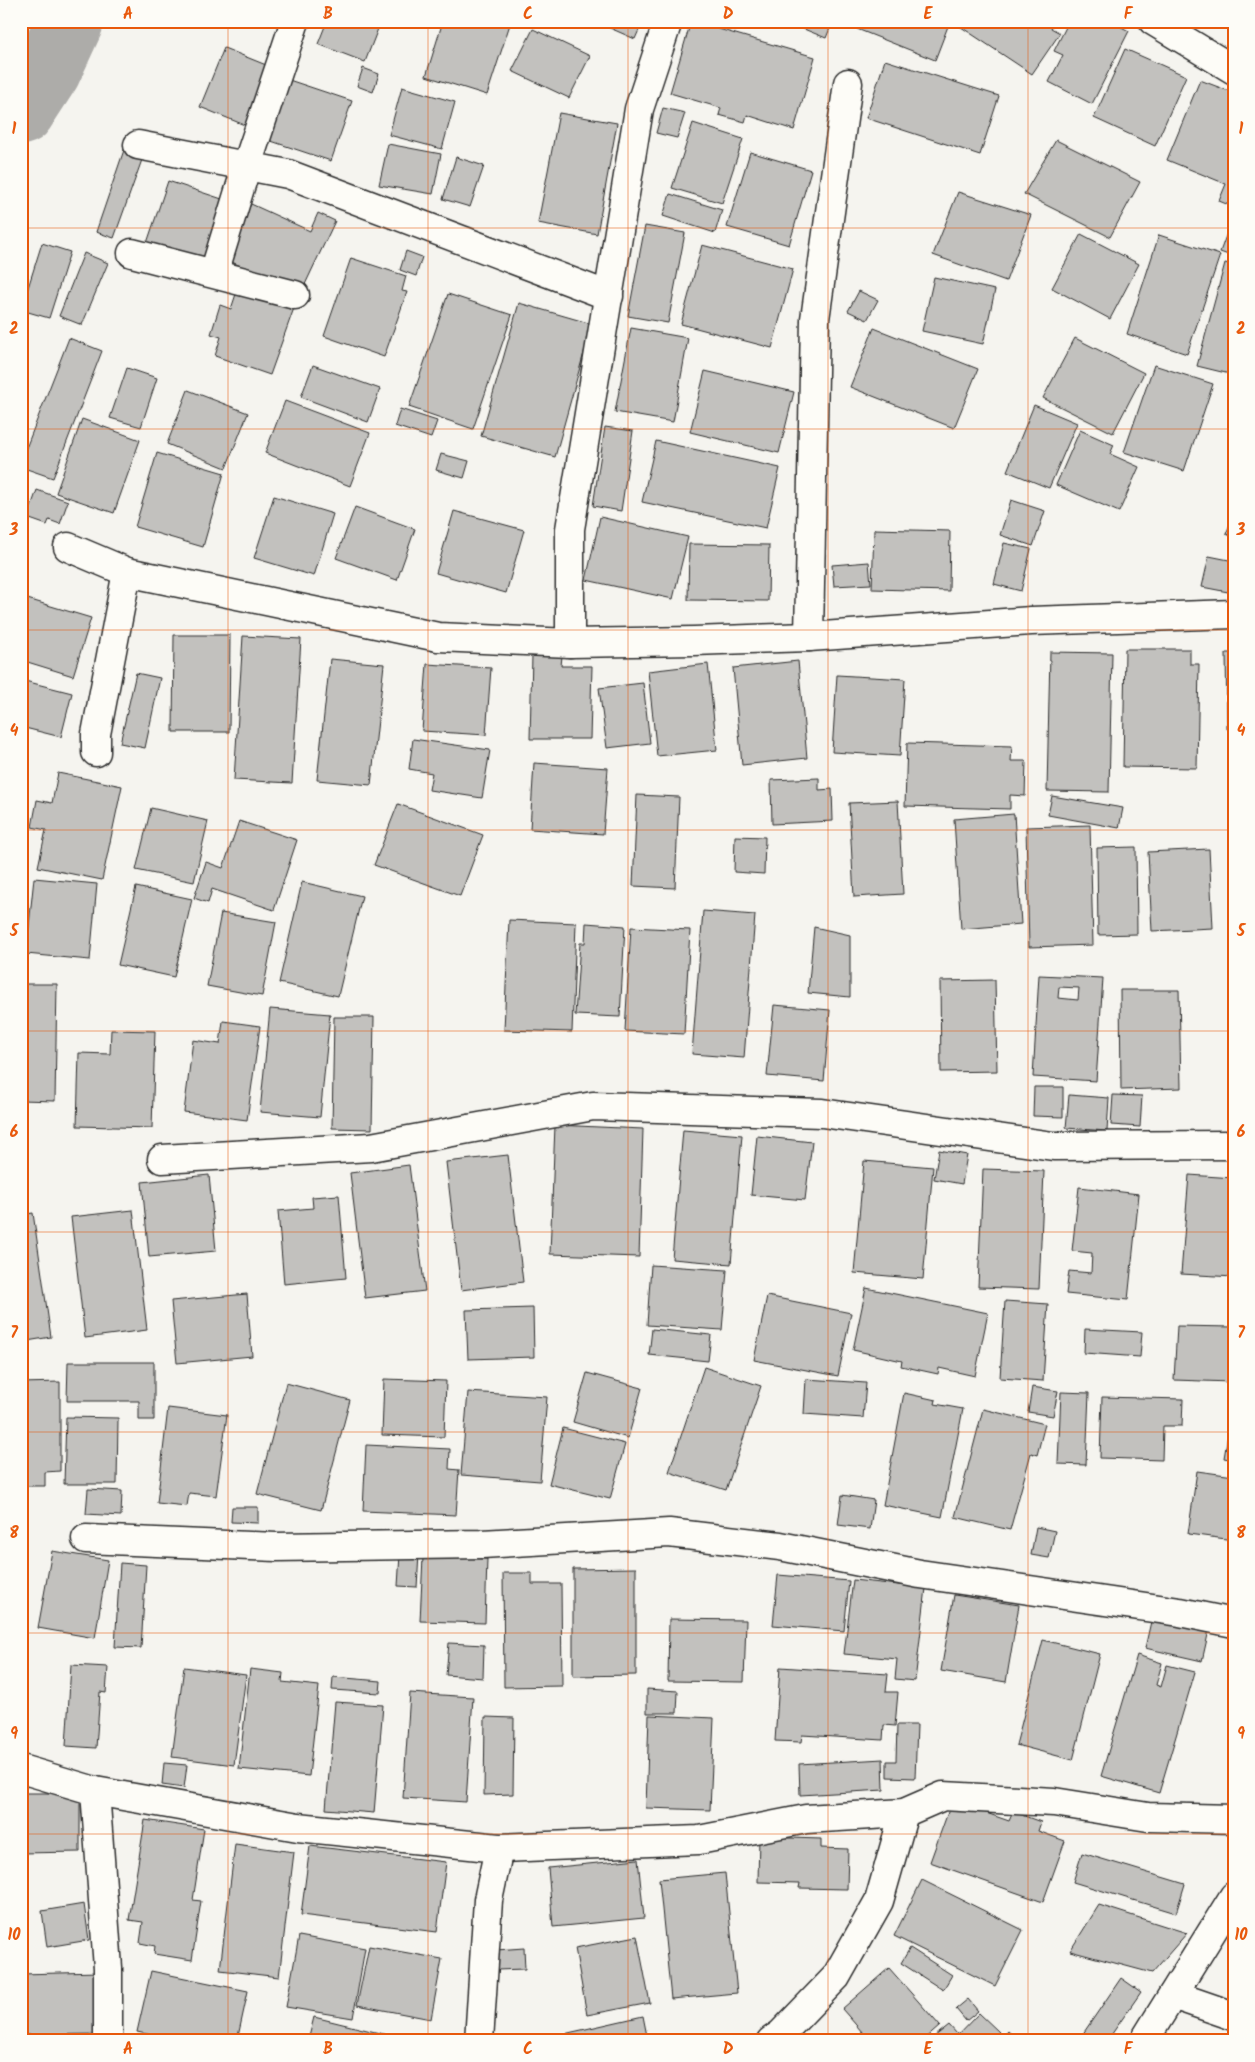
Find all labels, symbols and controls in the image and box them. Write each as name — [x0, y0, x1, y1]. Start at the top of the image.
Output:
text: A — [123, 2, 133, 27]
text: B — [323, 2, 333, 27]
text: C — [523, 2, 533, 27]
text: D — [723, 2, 734, 27]
text: E — [924, 2, 934, 27]
text: F — [1124, 2, 1134, 27]
text: 1 — [12, 117, 17, 142]
text: 1 — [1239, 117, 1244, 142]
text: 2 — [9, 317, 19, 342]
text: 2 — [1236, 317, 1246, 342]
text: 3 — [9, 518, 19, 543]
text: 3 — [1236, 518, 1246, 543]
text: 4 — [10, 719, 19, 744]
text: 4 — [1237, 719, 1246, 744]
text: 5 — [9, 919, 20, 944]
text: 5 — [1236, 919, 1247, 944]
text: 6 — [10, 1120, 19, 1145]
text: 6 — [1237, 1120, 1246, 1145]
text: 7 — [10, 1321, 18, 1346]
text: 7 — [1237, 1321, 1245, 1346]
text: 8 — [9, 1521, 19, 1546]
text: 8 — [1236, 1521, 1246, 1546]
text: 9 — [10, 1722, 18, 1747]
text: 9 — [1237, 1722, 1245, 1747]
text: 10 — [7, 1923, 21, 1948]
text: 10 — [1234, 1923, 1248, 1948]
text: A — [123, 2037, 133, 2062]
text: B — [323, 2037, 333, 2062]
text: C — [523, 2037, 533, 2062]
text: D — [723, 2037, 734, 2062]
text: E — [924, 2037, 934, 2062]
text: F — [1124, 2037, 1134, 2062]

